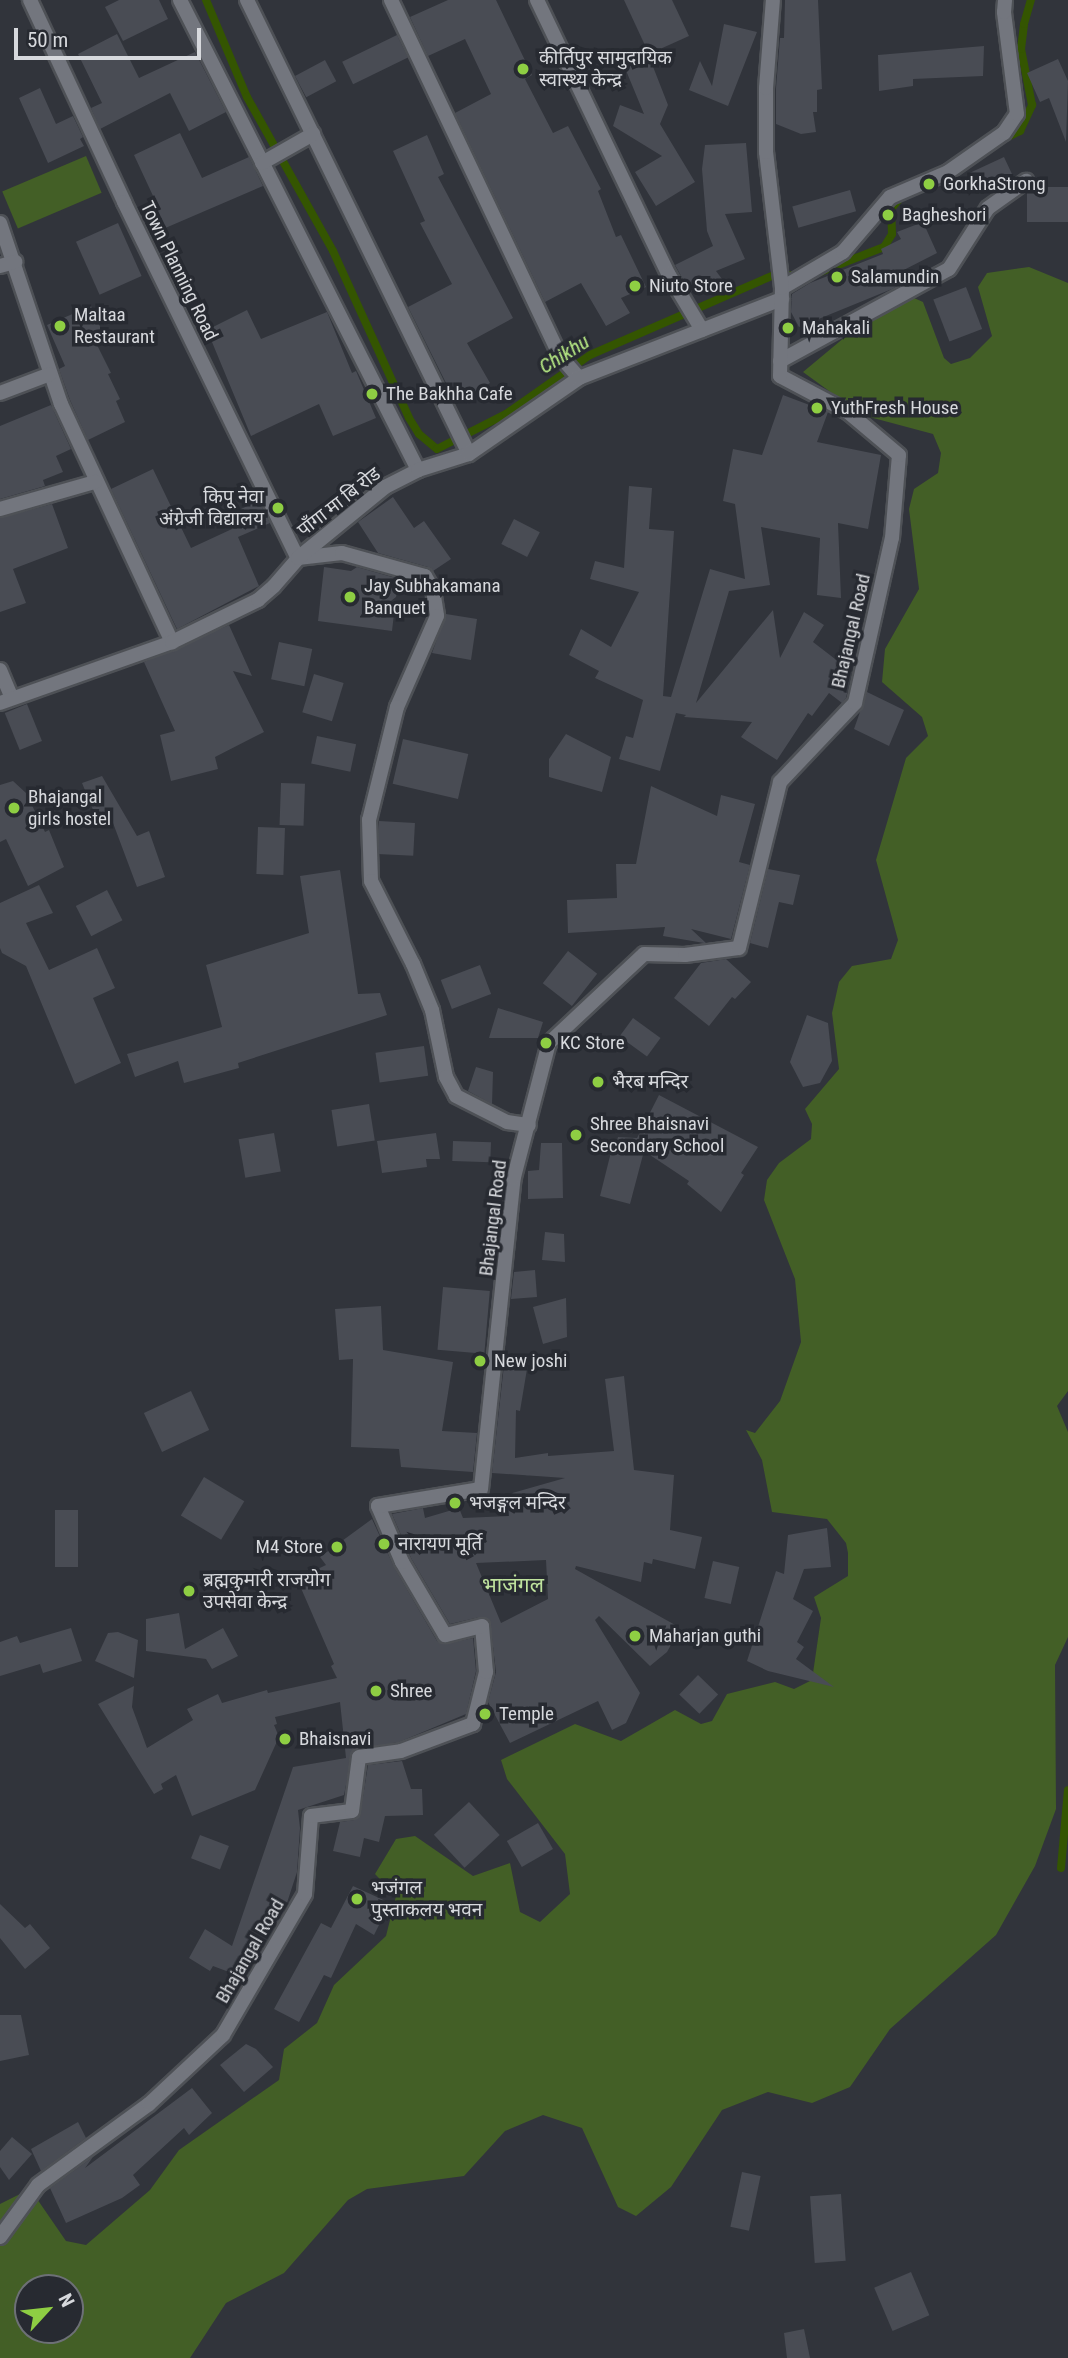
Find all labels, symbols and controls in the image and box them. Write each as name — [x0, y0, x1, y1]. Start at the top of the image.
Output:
scale bar — [18, 14, 205, 58]
text: 50 m — [27, 28, 68, 52]
place label: कीर्तिपुर सामुदायिक स्वास्थ्य केन्द्र — [539, 47, 672, 91]
marker: कीर्तिपुर सामुदायिक स्वास्थ्य केन्द्र — [513, 59, 533, 79]
place label: GorkhaStrong — [943, 173, 1046, 195]
marker: GorkhaStrong — [921, 176, 937, 192]
street label: Town Planning Road — [135, 198, 223, 344]
place label: Bagheshori — [902, 204, 986, 226]
marker: Bagheshori — [880, 207, 896, 223]
place label: Salamundin — [851, 266, 939, 288]
marker: Salamundin — [829, 269, 845, 285]
place label: Niuto Store — [649, 275, 733, 297]
marker: Niuto Store — [627, 278, 643, 294]
place label: Maltaa Restaurant — [74, 304, 155, 348]
place label: Mahakali — [802, 317, 870, 339]
marker: Maltaa Restaurant — [52, 318, 68, 334]
marker: Mahakali — [780, 320, 796, 336]
water label: Chikhu — [534, 329, 594, 379]
place label: The Bakhha Cafe — [386, 383, 513, 405]
marker: The Bakhha Cafe — [364, 386, 380, 402]
place label: YuthFresh House — [831, 397, 958, 419]
marker: YuthFresh House — [809, 400, 825, 416]
street label: पाँगा मा बि रोड — [293, 462, 385, 542]
place label: किपू नेवा अंग्रेजी विद्यालय — [159, 486, 264, 530]
marker: किपू नेवा अंग्रेजी विद्यालय — [270, 500, 286, 516]
street label: Bhajangal Road — [827, 572, 875, 690]
place label: Jay Subhakamana Banquet — [364, 575, 500, 619]
marker: Jay Subhakamana Banquet — [342, 589, 358, 605]
place label: Bhajangal girls hostel — [28, 786, 111, 830]
marker: Bhajangal girls hostel — [6, 800, 22, 816]
place label: KC Store — [560, 1032, 625, 1054]
marker: KC Store — [538, 1035, 554, 1051]
place label: भैरब मन्दिर — [612, 1071, 688, 1093]
marker: भैरब मन्दिर — [590, 1074, 606, 1090]
place label: Shree Bhaisnavi Secondary School — [590, 1113, 724, 1157]
marker: Shree Bhaisnavi Secondary School — [568, 1127, 584, 1143]
street label: Bhajangal Road — [475, 1159, 511, 1277]
place label: New joshi — [494, 1350, 567, 1372]
marker: New joshi — [472, 1353, 488, 1369]
place label: भजङ्गल मन्दिर — [469, 1492, 566, 1514]
marker: भजङ्गल मन्दिर — [447, 1495, 463, 1511]
place label: नारायण मूर्ति — [398, 1533, 482, 1555]
place label: M4 Store — [256, 1536, 323, 1558]
marker: नारायण मूर्ति — [376, 1536, 392, 1552]
marker: M4 Store — [329, 1539, 345, 1555]
place label: ब्रह्मकुमारी राजयोग उपसेवा केन्द्र — [203, 1569, 330, 1613]
district label: भाजंगल — [482, 1572, 544, 1598]
marker: ब्रह्मकुमारी राजयोग उपसेवा केन्द्र — [181, 1583, 197, 1599]
place label: Maharjan guthi — [649, 1625, 761, 1647]
marker: Maharjan guthi — [627, 1628, 643, 1644]
place label: Shree — [390, 1680, 432, 1702]
marker: Shree — [368, 1683, 384, 1699]
place label: Temple — [499, 1703, 554, 1725]
marker: Temple — [477, 1706, 493, 1722]
place label: Bhaisnavi — [299, 1728, 371, 1750]
marker: Bhaisnavi — [277, 1731, 293, 1747]
place label: भजंगल पुस्ताकलय भवन — [371, 1877, 482, 1921]
marker: भजंगल पुस्ताकलय भवन — [349, 1891, 365, 1907]
street label: Bhajangal Road — [211, 1895, 289, 2007]
north arrow — [14, 2274, 84, 2344]
text: N — [53, 2290, 79, 2311]

